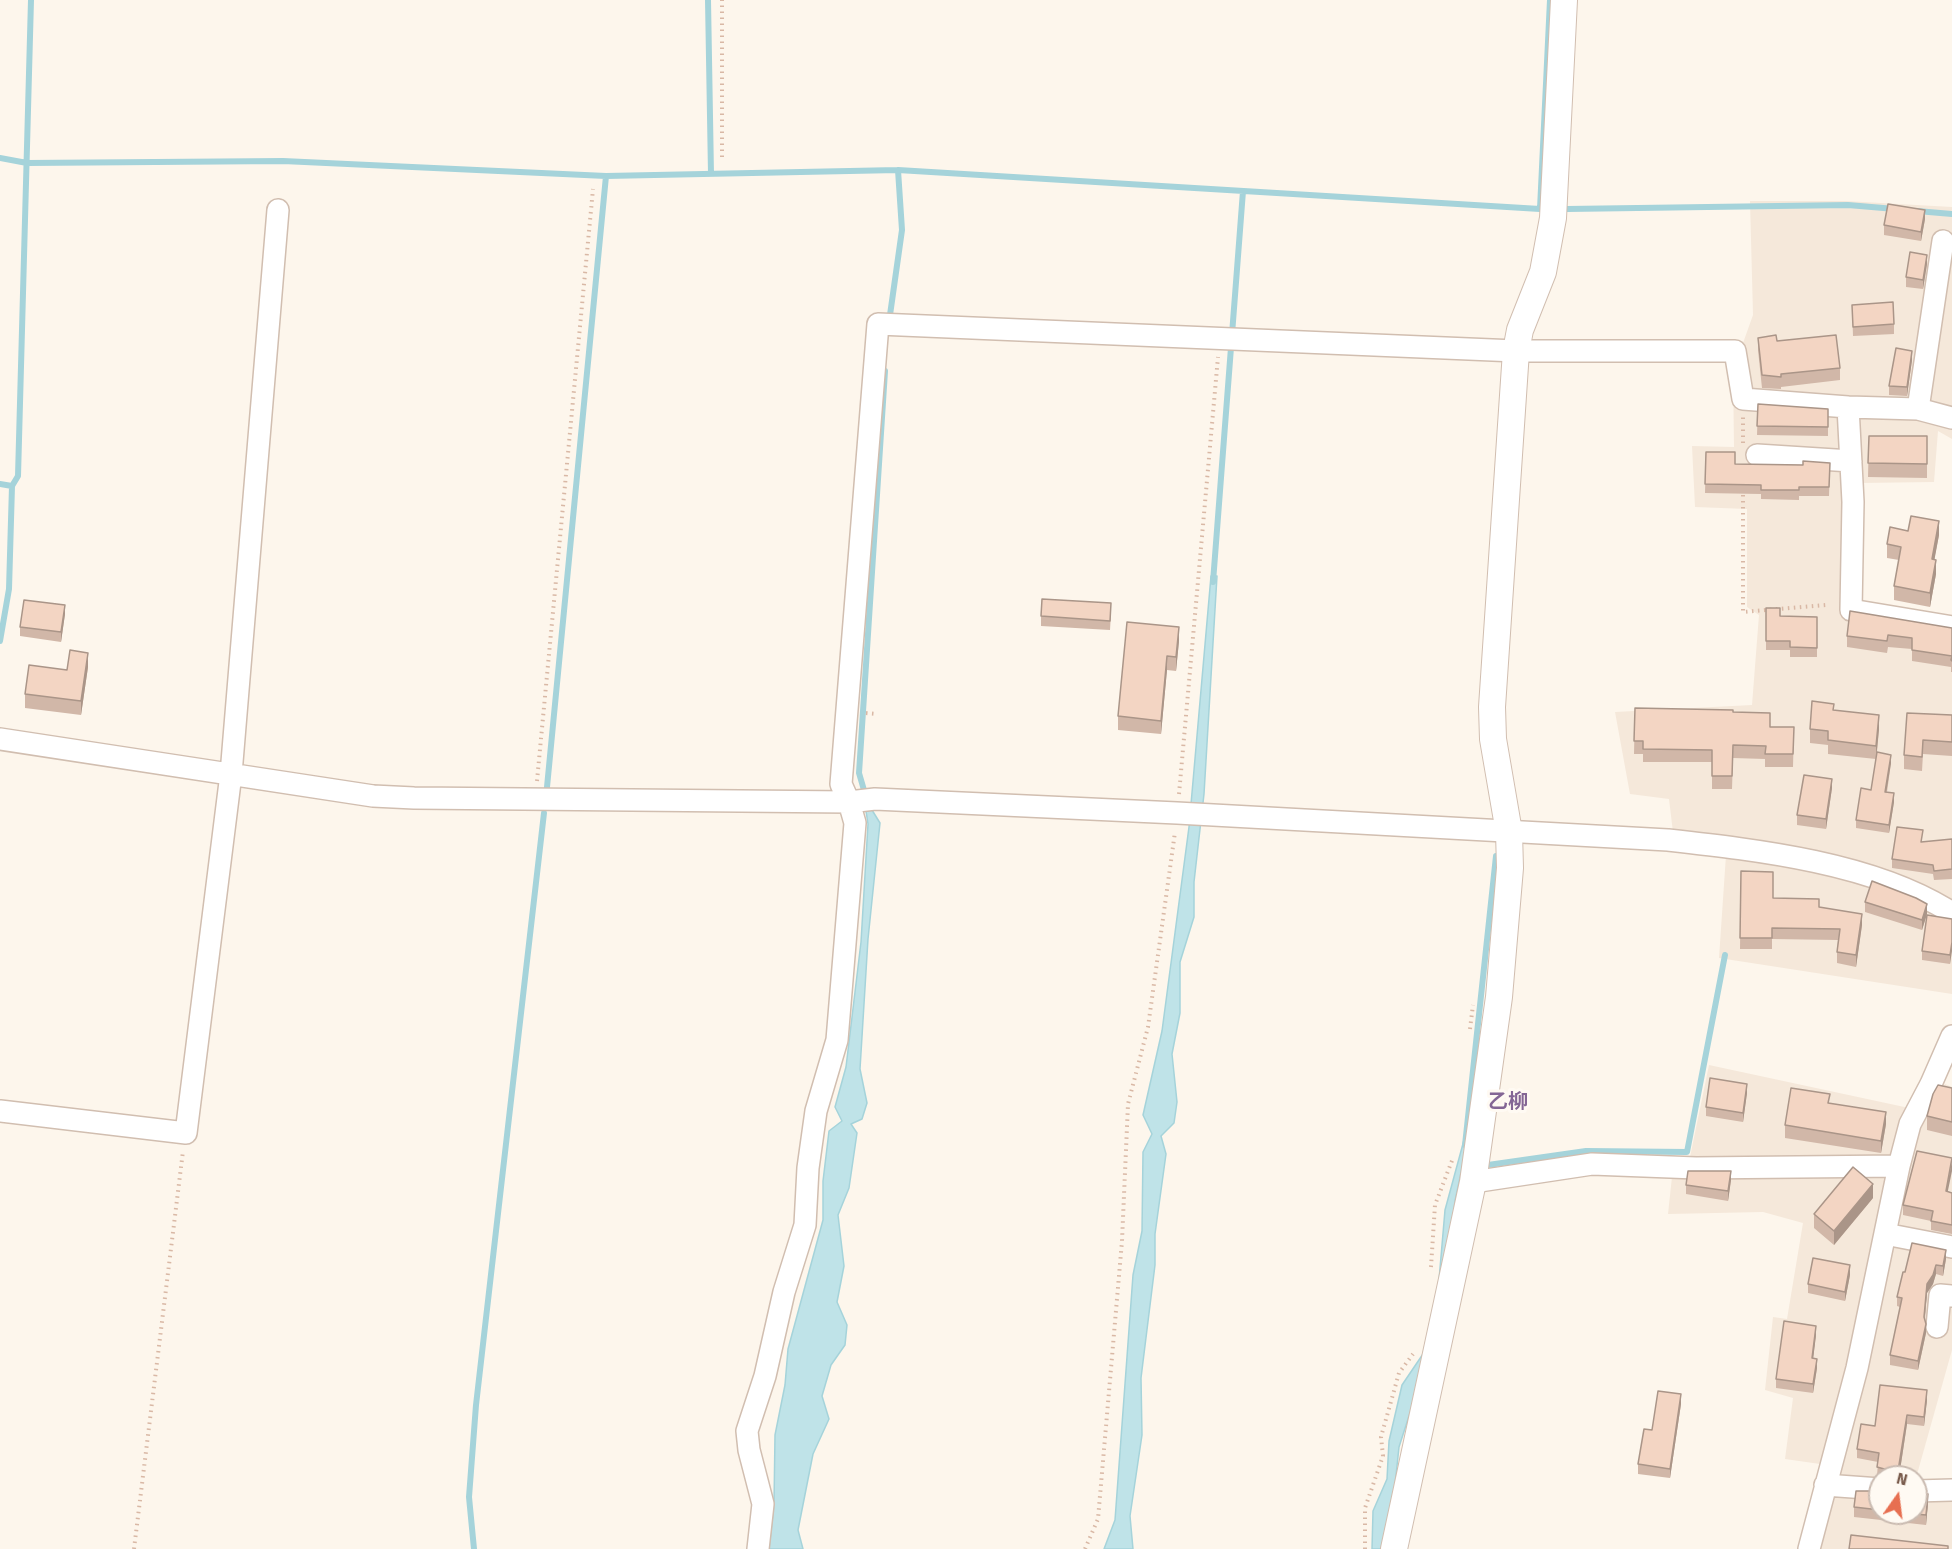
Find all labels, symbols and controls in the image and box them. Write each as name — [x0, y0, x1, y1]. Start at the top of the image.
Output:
district label: 乙柳 — [1488, 1090, 1528, 1114]
north arrow — [1868, 1465, 1928, 1525]
text: N — [1895, 1468, 1909, 1489]

